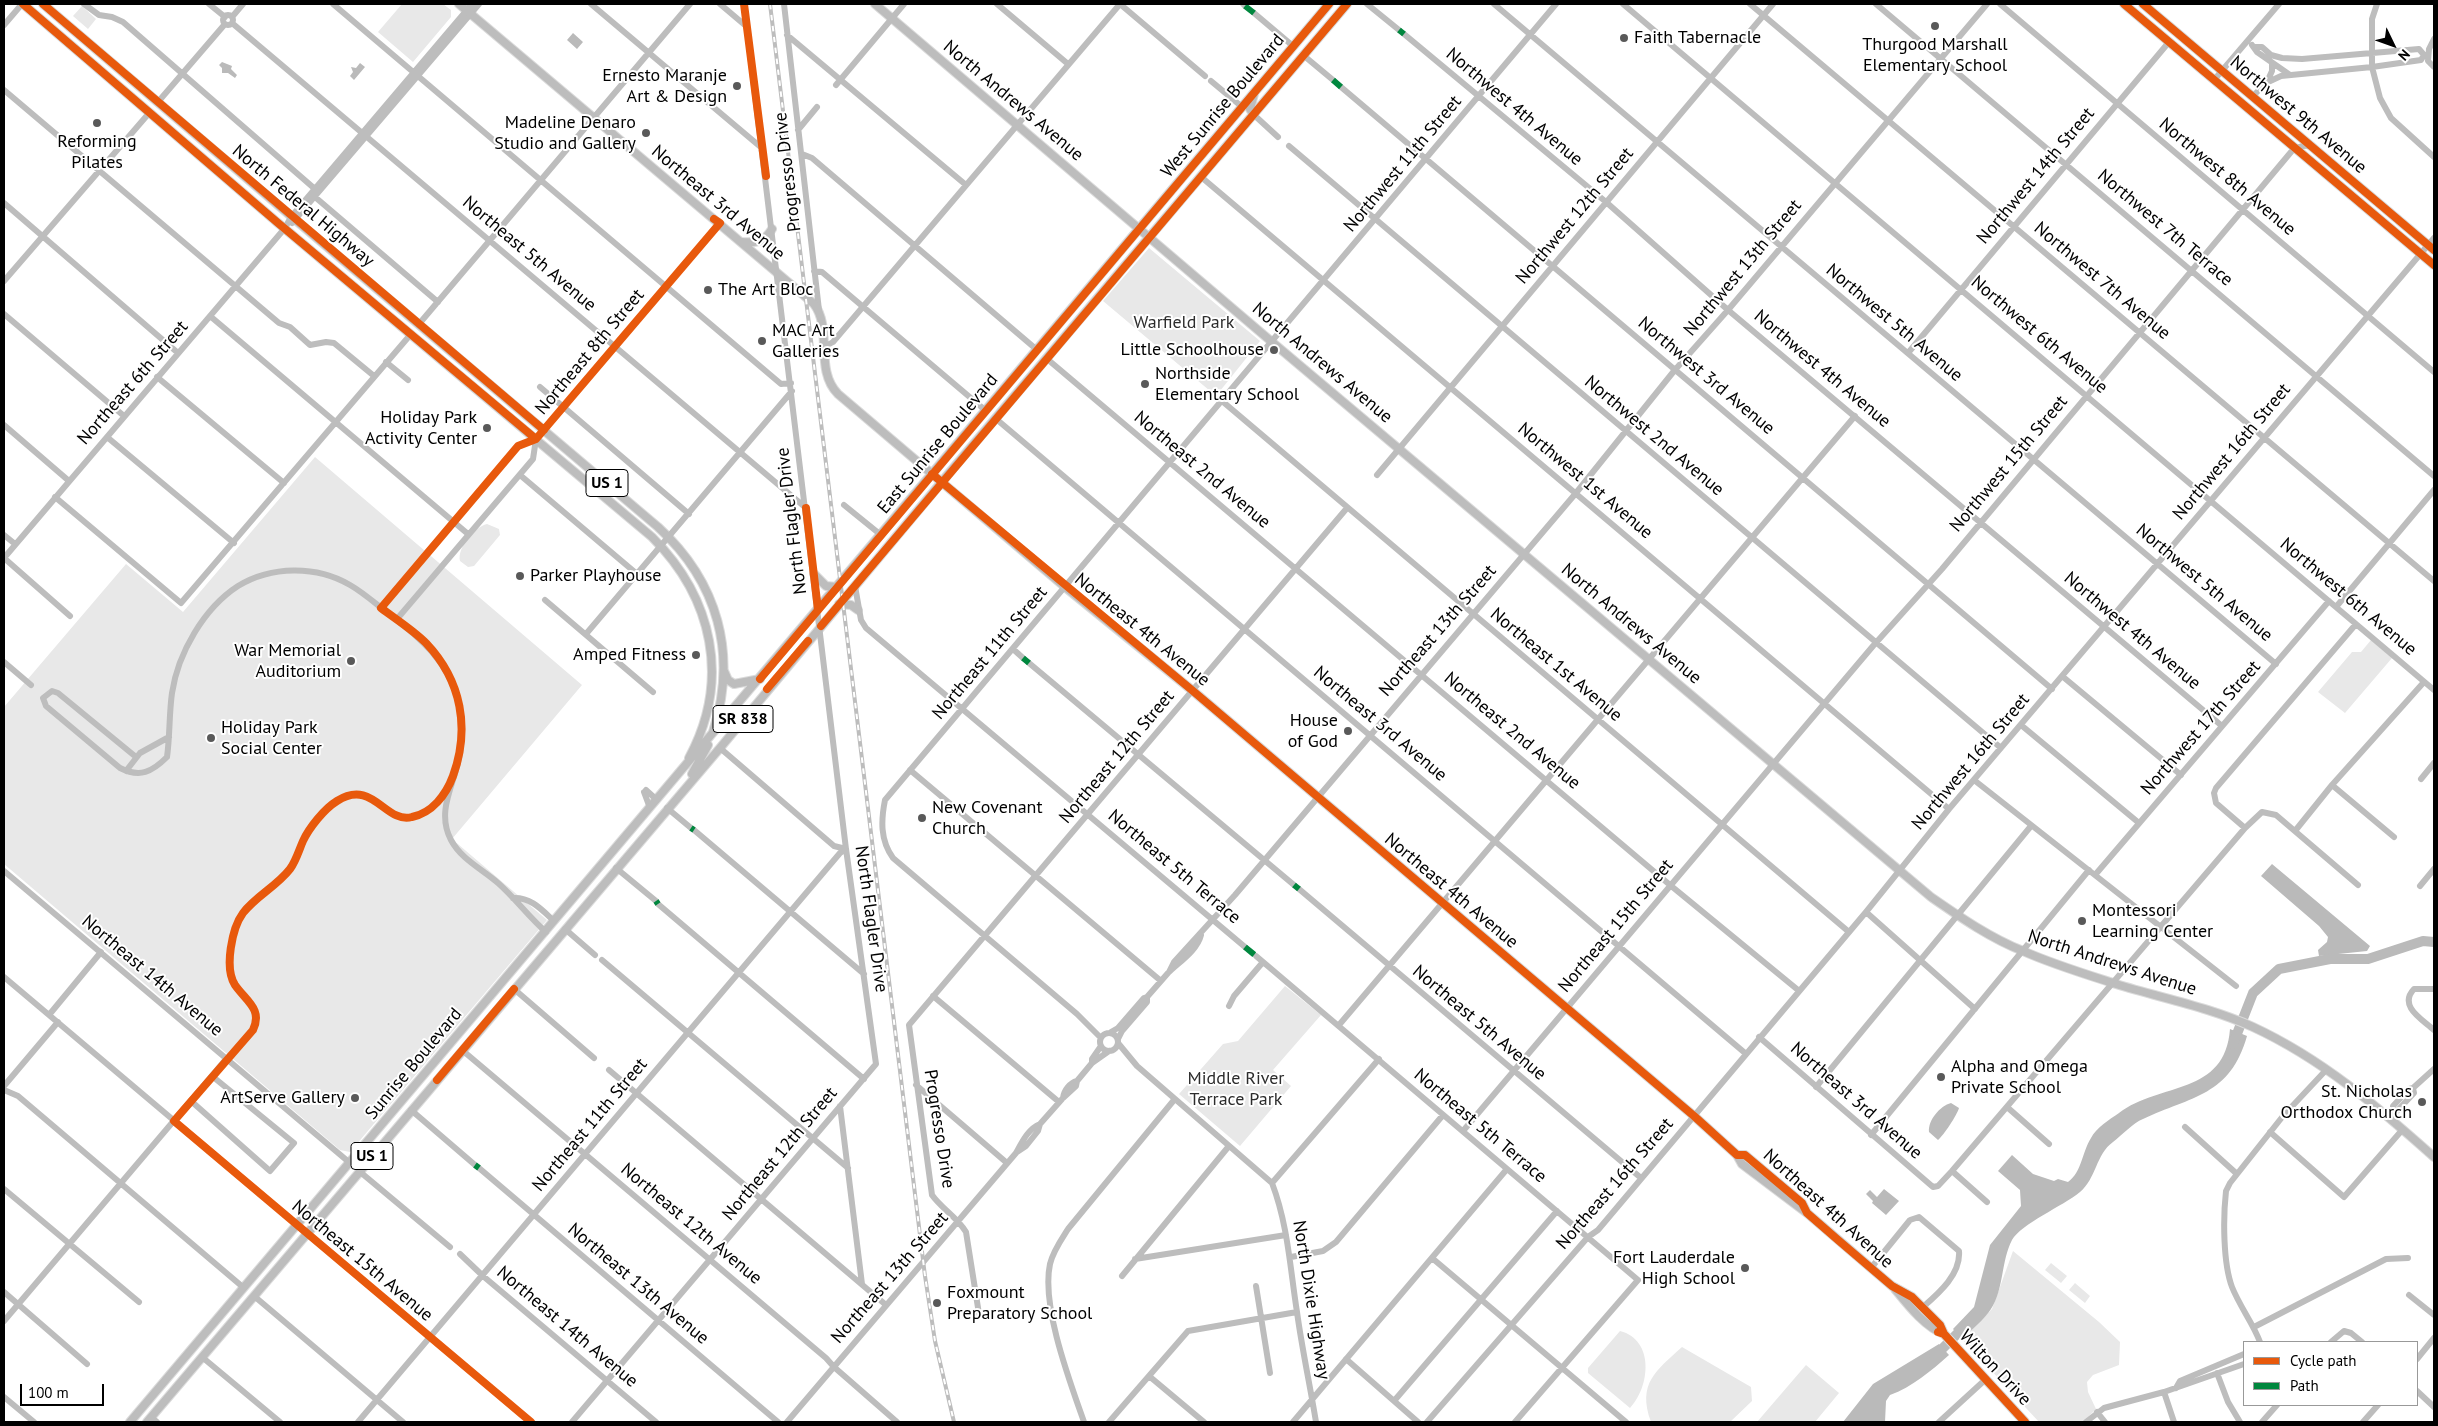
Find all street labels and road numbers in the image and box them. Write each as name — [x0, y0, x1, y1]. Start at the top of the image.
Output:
street label: West Sunrise Boulevard — [1157, 30, 1289, 182]
street label: North Andrews Avenue — [939, 36, 1087, 166]
street label: Northwest 4th Avenue — [1441, 44, 1587, 170]
street label: Northwest 9th Avenue — [2225, 52, 2371, 178]
street label: Northwest 11th Street — [1340, 91, 1466, 237]
street label: Northwest 14th Street — [1973, 103, 2099, 249]
street label: Progresso Drive — [770, 111, 806, 233]
street label: Northwest 8th Avenue — [2154, 114, 2300, 240]
street label: North Federal Highway — [228, 140, 378, 272]
street label: Northeast 3rd Avenue — [647, 141, 789, 265]
street label: Northwest 12th Street — [1512, 143, 1638, 289]
street label: Northwest 7th Terrace — [2093, 165, 2237, 291]
street label: Northeast 5th Avenue — [458, 192, 600, 316]
street label: Northwest 13th Street — [1680, 195, 1806, 341]
street label: Northwest 7th Avenue — [2029, 218, 2175, 344]
street label: Northwest 5th Avenue — [1821, 260, 1967, 386]
street label: Northwest 6th Avenue — [1966, 272, 2112, 398]
street label: Northeast 8th Street — [531, 285, 649, 419]
street label: North Andrews Avenue — [1248, 298, 1396, 428]
street label: Northwest 4th Avenue — [1749, 306, 1895, 432]
street label: Northwest 3rd Avenue — [1633, 313, 1779, 439]
street label: Northeast 6th Street — [73, 316, 193, 450]
street label: East Sunrise Boulevard — [873, 370, 1003, 518]
street label: Northwest 2nd Avenue — [1580, 371, 1728, 501]
street label: Northwest 16th Street — [2169, 379, 2295, 525]
street label: Northwest 15th Street — [1946, 391, 2072, 537]
street label: Northeast 2nd Avenue — [1129, 407, 1275, 533]
street label: Northwest 1st Avenue — [1513, 418, 1657, 544]
street label: North Flagler Drive — [772, 446, 812, 596]
road number: US 1 — [586, 469, 628, 496]
street label: Northwest 5th Avenue — [2131, 520, 2277, 646]
street label: Northwest 6th Avenue — [2275, 534, 2421, 660]
street label: North Andrews Avenue — [1557, 559, 1705, 689]
street label: Northeast 13th Street — [1375, 561, 1501, 701]
street label: Northwest 4th Avenue — [2059, 568, 2205, 694]
street label: Northeast 4th Avenue — [1070, 569, 1214, 691]
street label: Northeast 11th Street — [928, 582, 1052, 724]
street label: Northeast 1st Avenue — [1486, 604, 1626, 726]
street label: Northwest 17th Street — [2137, 656, 2265, 800]
street label: Northeast 3rd Avenue — [1309, 662, 1451, 786]
street label: Northeast 2nd Avenue — [1439, 668, 1585, 794]
street label: Northeast 12th Street — [1055, 686, 1179, 828]
street label: Northwest 16th Street — [1908, 689, 2034, 835]
road number: SR 838 — [713, 706, 773, 732]
street label: Northeast 5th Terrace — [1103, 805, 1245, 929]
street label: Northeast 4th Avenue — [1380, 829, 1522, 953]
street label: North Flagler Drive — [850, 844, 892, 994]
street label: Northeast 15th Street — [1554, 855, 1678, 997]
street label: Northeast 14th Avenue — [77, 911, 227, 1041]
street label: North Andrews Avenue — [2025, 926, 2199, 1000]
street label: Northeast 5th Avenue — [1408, 961, 1550, 1085]
street label: Sunrise Boulevard — [361, 1004, 467, 1124]
street label: Northeast 3rd Avenue — [1786, 1038, 1926, 1164]
street label: Northeast 11th Street — [528, 1054, 652, 1196]
street label: Northeast 5th Terrace — [1409, 1064, 1551, 1188]
street label: Progresso Drive — [919, 1068, 959, 1190]
street label: Northeast 12th Street — [718, 1083, 842, 1225]
street label: Northeast 16th Street — [1552, 1114, 1678, 1254]
road number: US 1 — [351, 1142, 393, 1170]
street label: Northeast 4th Avenue — [1758, 1145, 1898, 1273]
street label: Northeast 12th Avenue — [616, 1159, 766, 1289]
street label: Northeast 15th Avenue — [287, 1196, 437, 1326]
street label: Northeast 13th Street — [827, 1208, 953, 1348]
street label: Northeast 13th Avenue — [563, 1219, 713, 1349]
street label: North Dixie Highway — [1288, 1219, 1334, 1381]
street label: Northeast 14th Avenue — [492, 1262, 642, 1392]
street label: Wilton Drive — [1955, 1326, 2035, 1410]

